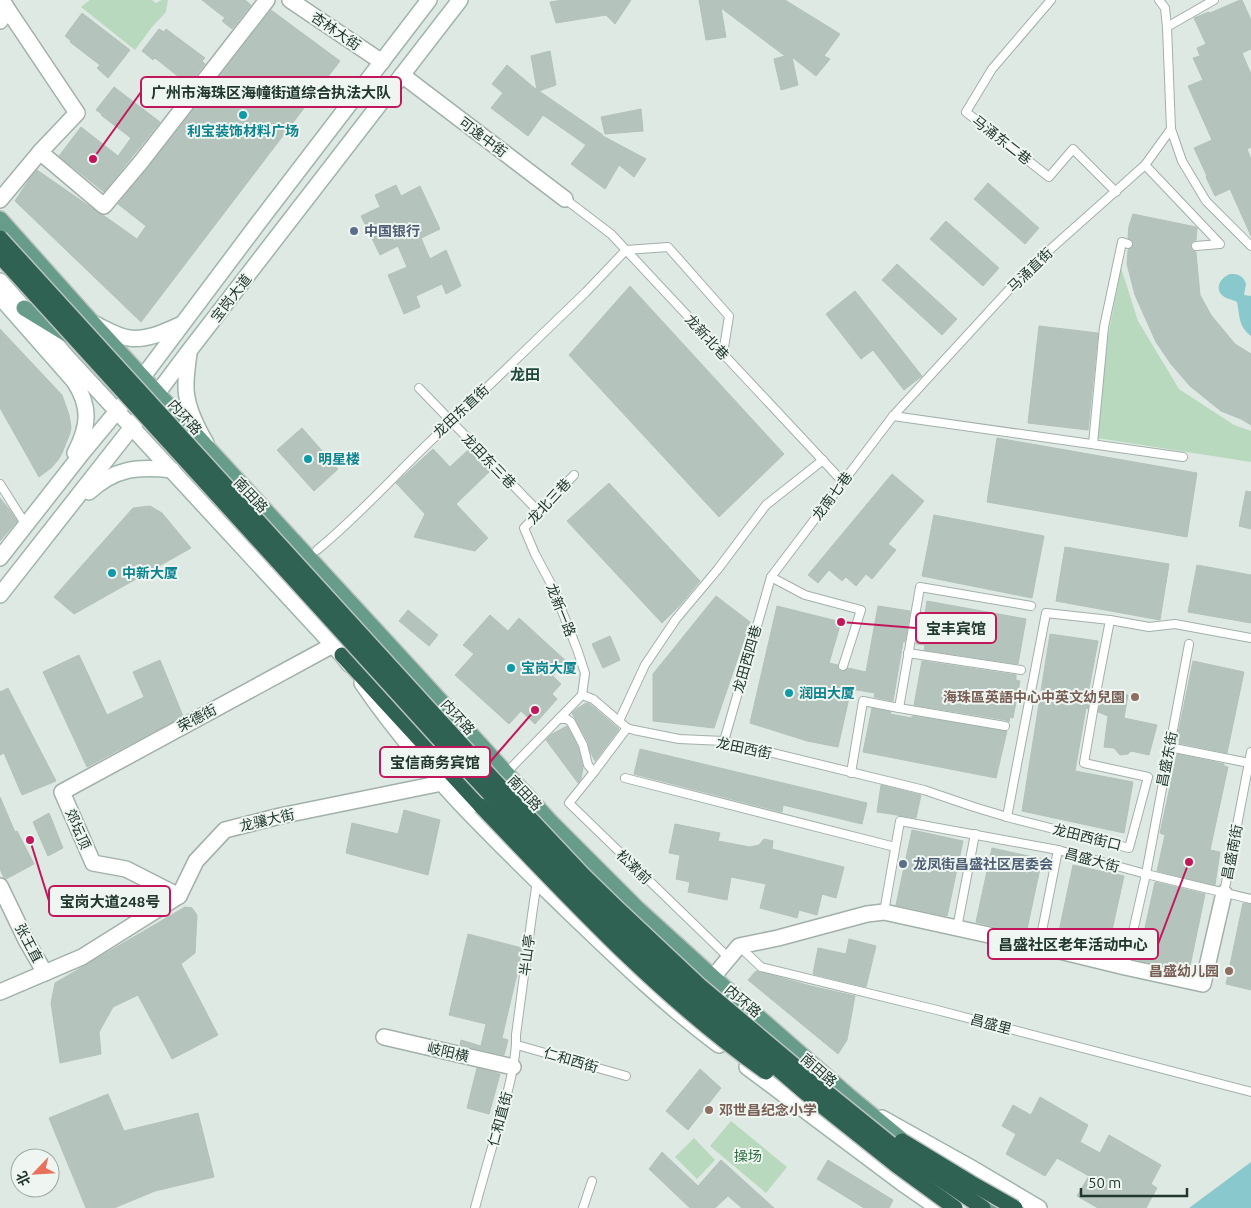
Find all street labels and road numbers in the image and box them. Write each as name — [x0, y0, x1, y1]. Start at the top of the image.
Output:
street label: 杏林大街 — [308, 9, 364, 53]
street label: 马涌东二巷 — [969, 112, 1035, 168]
street label: 可逸中街 — [456, 114, 510, 160]
street label: 马涌直街 — [1004, 245, 1056, 295]
street label: 宝岗大道 — [207, 271, 255, 325]
street label: 龙新北巷 — [682, 311, 732, 363]
street label: 龙田东直街 — [430, 381, 492, 441]
street label: 内环路 — [165, 396, 205, 438]
street label: 龙田东三巷 — [459, 430, 519, 492]
street label: 龙南七巷 — [809, 469, 855, 523]
street label: 南田路 — [231, 474, 271, 516]
street label: 龙北三巷 — [524, 475, 574, 527]
street label: 龙新一路 — [543, 581, 579, 639]
street label: 龙田西四巷 — [730, 623, 764, 695]
street label: 内环路 — [438, 696, 478, 738]
street label: 荣德街 — [175, 701, 219, 735]
street label: 昌盛东街 — [1154, 730, 1180, 788]
street label: 龙田西街 — [715, 734, 773, 762]
street label: 南田路 — [505, 772, 545, 814]
street label: 龙骧大街 — [238, 806, 296, 834]
street label: 郊坛顶 — [62, 807, 94, 851]
street label: 龙田西街口 — [1051, 821, 1123, 853]
street label: 昌盛南街 — [1219, 823, 1245, 881]
street label: 昌盛大街 — [1063, 845, 1121, 875]
street label: 松漱前 — [613, 847, 655, 887]
street label: 张王直 — [12, 921, 46, 965]
street label: 半山亭 — [517, 933, 537, 977]
street label: 内环路 — [722, 981, 764, 1021]
street label: 昌盛里 — [969, 1011, 1013, 1037]
street label: 岐阳横 — [426, 1039, 471, 1065]
street label: 仁和西街 — [542, 1045, 600, 1075]
street label: 南田路 — [798, 1050, 840, 1090]
street label: 仁和直街 — [485, 1090, 515, 1148]

